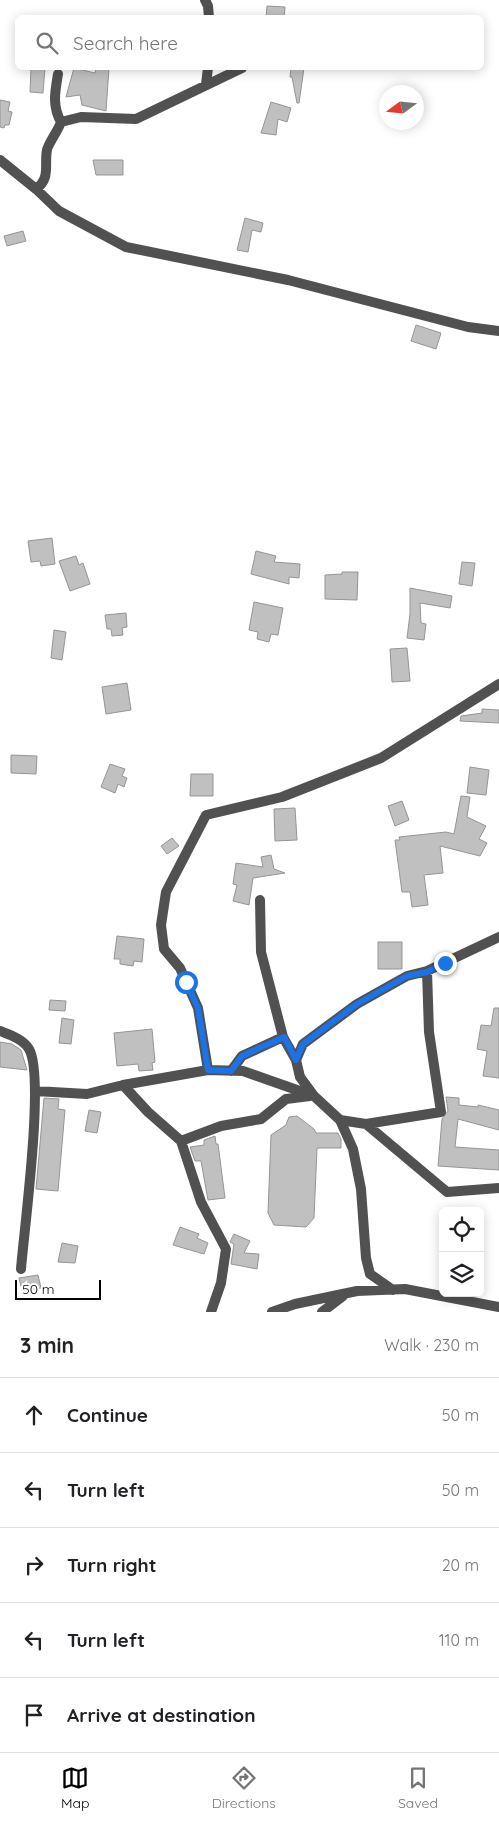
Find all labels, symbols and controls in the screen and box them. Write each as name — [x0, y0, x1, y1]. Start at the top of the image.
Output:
search box — [15, 15, 484, 70]
icon: search — [33, 29, 61, 57]
text: Search here — [73, 31, 178, 55]
north arrow — [379, 85, 424, 130]
route end — [434, 952, 457, 975]
route start — [175, 971, 198, 994]
map controls — [439, 1207, 484, 1297]
button: locate — [439, 1207, 484, 1252]
button: layers — [439, 1252, 484, 1297]
scale bar — [15, 1277, 101, 1300]
text: 50 m — [22, 1280, 55, 1298]
text: 3 min — [20, 1332, 74, 1358]
text: Walk · 230 m — [384, 1335, 479, 1355]
icon: ahead — [20, 1401, 48, 1429]
text: Continue — [67, 1403, 148, 1427]
text: 50 m — [442, 1405, 479, 1425]
icon: left — [20, 1476, 48, 1504]
text: Turn left — [67, 1478, 145, 1502]
text: 50 m — [442, 1480, 479, 1500]
icon: right — [20, 1551, 48, 1579]
text: Turn right — [67, 1553, 156, 1577]
text: 20 m — [442, 1555, 479, 1575]
icon: left — [20, 1626, 48, 1654]
text: Turn left — [67, 1628, 145, 1652]
text: 110 m — [439, 1630, 479, 1650]
icon: arrive — [20, 1701, 48, 1729]
text: Arrive at destination — [67, 1703, 256, 1727]
tab: Map — [61, 1764, 90, 1812]
tab: Directions — [212, 1764, 276, 1812]
tab: Saved — [398, 1764, 438, 1812]

